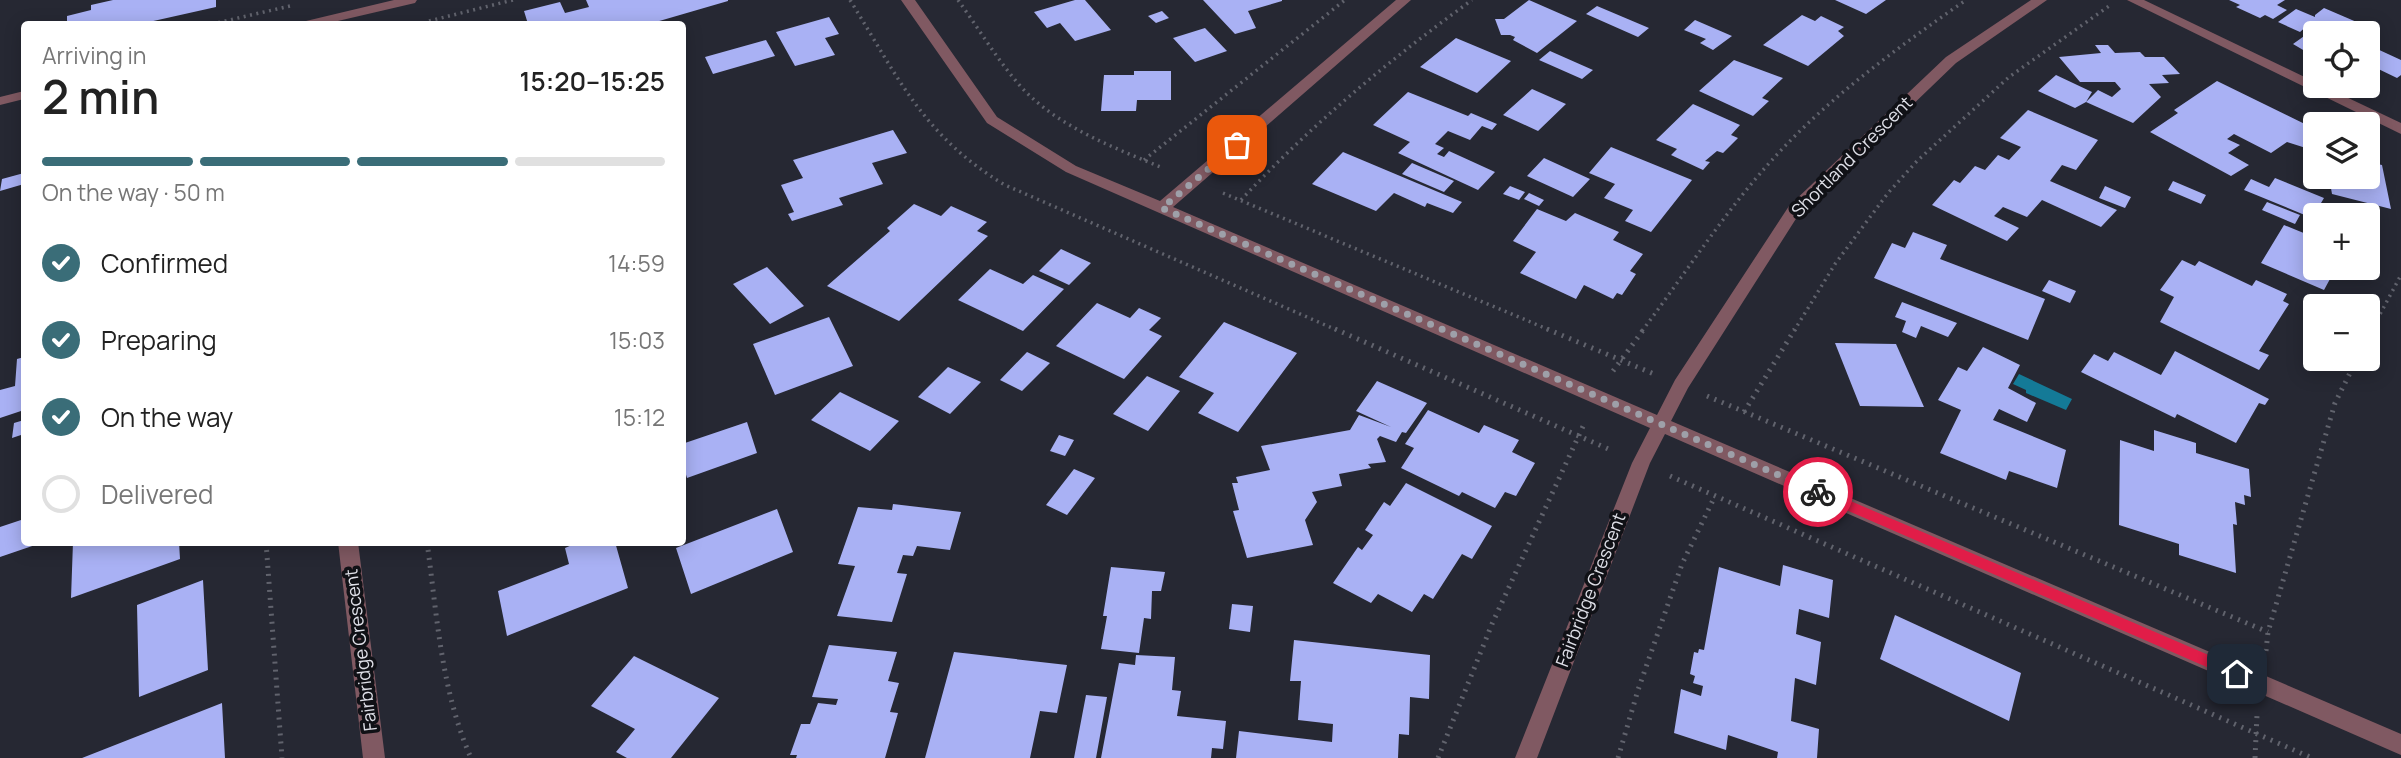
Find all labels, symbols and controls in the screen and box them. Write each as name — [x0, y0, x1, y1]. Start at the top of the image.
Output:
map controls — [2303, 21, 2380, 371]
button: locate — [2303, 21, 2380, 98]
text: Arriving in — [42, 39, 147, 71]
text: 15:20–15:25 — [519, 63, 665, 99]
text: 2 min — [42, 65, 159, 128]
street label: Shortland Crescent — [1785, 90, 1917, 222]
button: layers — [2303, 112, 2380, 189]
pin — [1207, 115, 1267, 175]
icon: bag — [1218, 126, 1256, 164]
text: On the way · 50 m — [42, 176, 225, 208]
button: + — [2303, 203, 2380, 280]
icon: check — [42, 244, 80, 282]
text: Confirmed — [101, 245, 228, 281]
text: 14:59 — [608, 247, 665, 279]
button: − — [2303, 294, 2380, 371]
icon: check — [42, 321, 80, 359]
text: Preparing — [101, 322, 217, 358]
text: 15:03 — [609, 324, 665, 356]
icon: check — [42, 398, 80, 436]
text: On the way — [101, 399, 233, 435]
text: 15:12 — [614, 401, 665, 433]
courier — [1783, 457, 1853, 527]
icon: bike — [1799, 473, 1837, 511]
text: Delivered — [101, 476, 213, 512]
street label: Fairbridge Crescent — [1550, 509, 1631, 670]
street label: Fairbridge Crescent — [338, 568, 382, 733]
pin — [2207, 644, 2267, 704]
icon: home — [2218, 655, 2256, 693]

